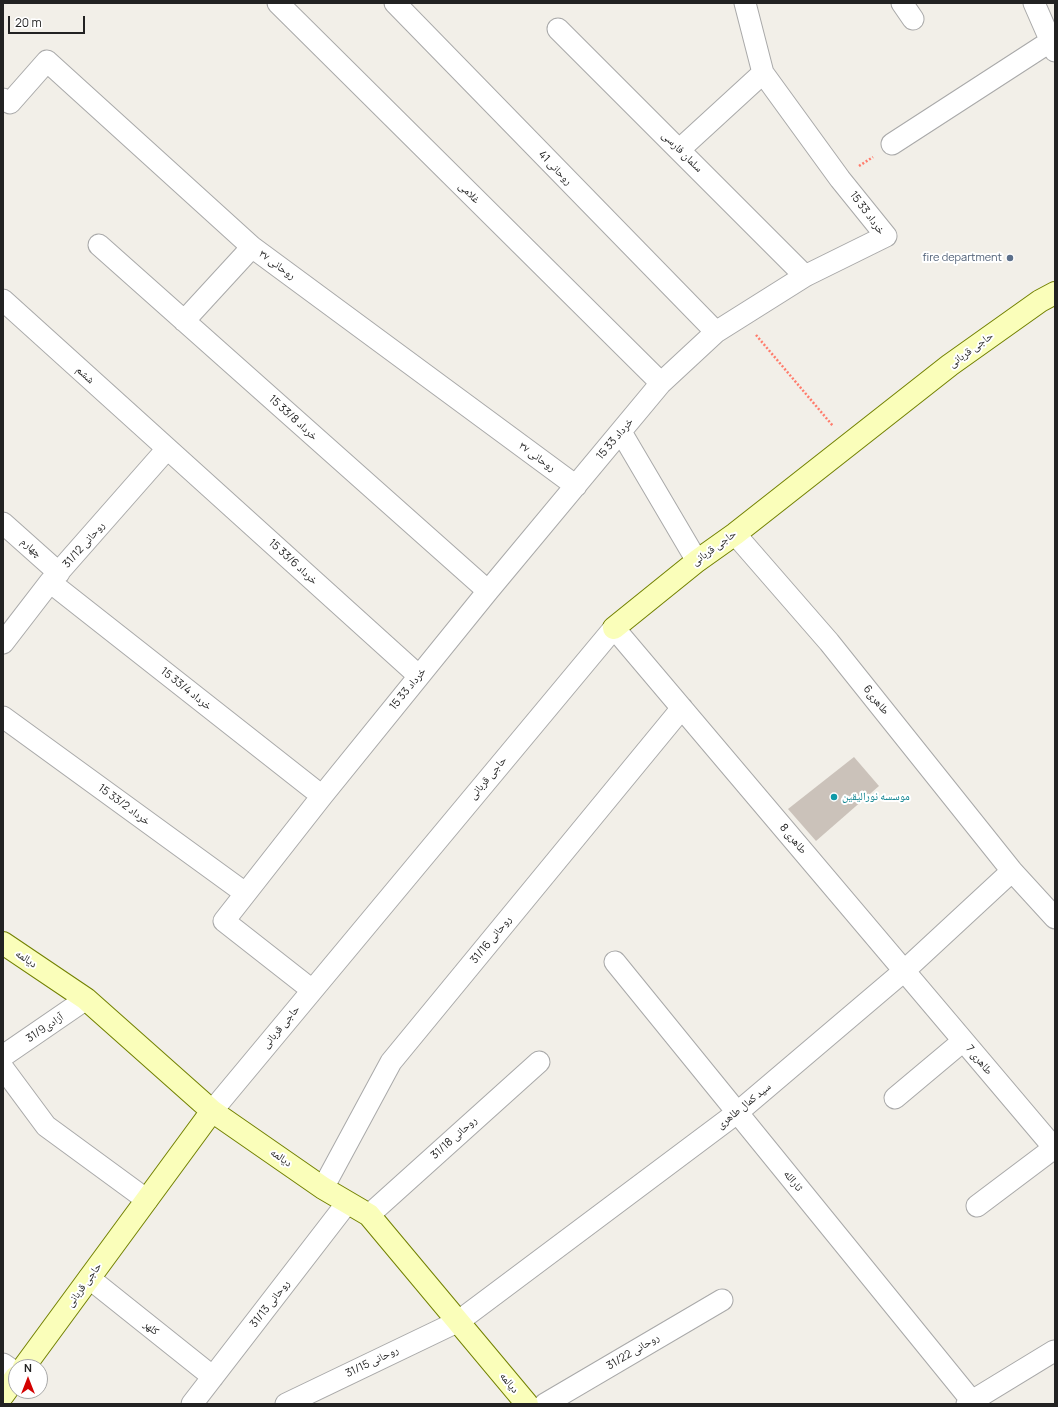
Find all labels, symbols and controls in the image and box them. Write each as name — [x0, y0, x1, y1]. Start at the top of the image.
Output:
scale bar — [10, 8, 87, 34]
text: 20 m — [15, 14, 42, 31]
street label: سلمان فارسی — [659, 129, 705, 175]
street label: روحانی 41 — [535, 148, 575, 188]
street label: غلامی — [456, 180, 482, 206]
street label: 15 خرداد 33 — [847, 189, 887, 237]
street label: روحانی ۳۷ — [256, 247, 298, 283]
place label: fire department — [923, 251, 1002, 265]
marker: fire department — [1005, 253, 1015, 263]
street label: حاجی قربانی — [946, 329, 996, 371]
street label: ششم — [73, 363, 97, 387]
street label: 15 خرداد 33/8 — [266, 393, 320, 443]
street label: 15 خرداد 33 — [594, 415, 636, 463]
street label: روحانی ۳۷ — [516, 439, 558, 475]
street label: روحانی 31/12 — [60, 519, 108, 571]
street label: حاجی قربانی — [689, 527, 739, 569]
street label: چهارم — [18, 535, 44, 561]
street label: 15 خرداد 33/6 — [266, 537, 320, 587]
street label: 15 خرداد 33/4 — [158, 665, 214, 713]
street label: 15 خرداد 33 — [387, 665, 429, 713]
street label: طاهری6 — [860, 683, 892, 717]
street label: حاجی قربانی — [466, 754, 510, 802]
street label: 15 خرداد 33/2 — [95, 782, 153, 828]
place label: موسسه نورالیقین — [842, 790, 910, 804]
marker: موسسه نورالیقین — [829, 792, 839, 802]
street label: طاهری 8 — [777, 821, 809, 857]
street label: روحانی 31/16 — [468, 913, 514, 967]
street label: دیالمه — [13, 947, 39, 971]
street label: حاجی قربانی — [259, 1003, 303, 1051]
street label: آزادی31/9 — [24, 1011, 66, 1045]
street label: طاهری 7 — [963, 1043, 995, 1077]
street label: سید کمال طاهری — [714, 1080, 774, 1132]
street label: روحانی 31/18 — [428, 1114, 480, 1162]
street label: دیالمه — [268, 1146, 294, 1170]
street label: ثارالله — [781, 1168, 805, 1194]
street label: حاجی قربانی — [63, 1260, 105, 1310]
street label: روحانی 31/13 — [247, 1277, 293, 1331]
street label: کلهر — [141, 1318, 161, 1338]
street label: روحانی 31/22 — [604, 1331, 662, 1373]
street label: روحانی 31/15 — [343, 1344, 401, 1380]
north arrow — [8, 1359, 48, 1399]
text: N — [24, 1360, 32, 1375]
street label: دیالمه — [497, 1370, 521, 1396]

